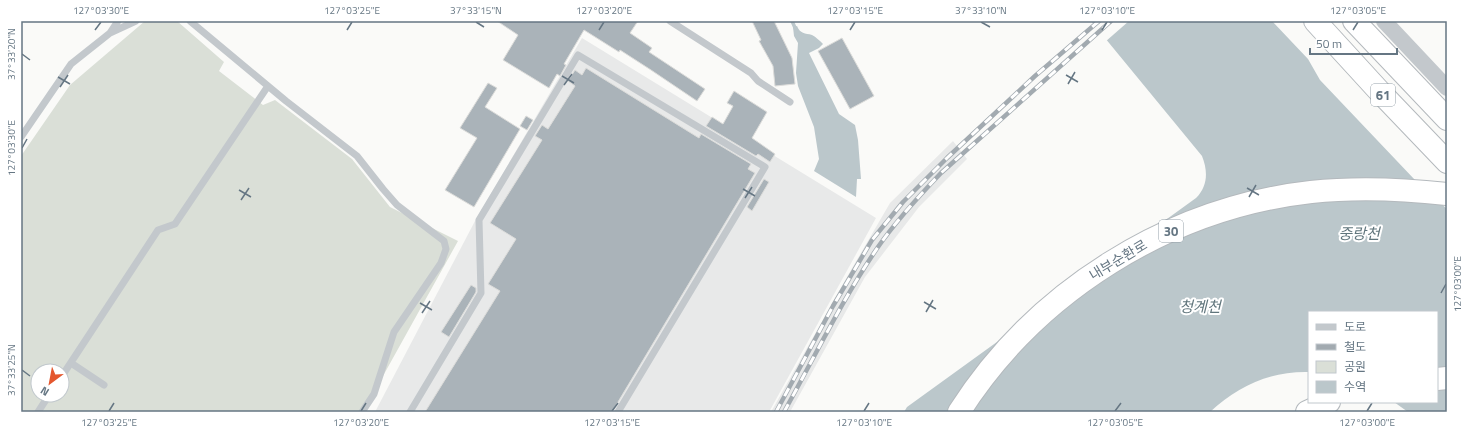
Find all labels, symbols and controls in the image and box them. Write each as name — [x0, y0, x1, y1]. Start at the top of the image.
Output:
text: 127°03'30"E — [73, 3, 130, 18]
text: 127°03'25"E — [324, 3, 381, 18]
text: 37°33'15"N — [450, 3, 502, 18]
text: 127°03'20"E — [576, 3, 633, 18]
text: 127°03'15"E — [827, 3, 884, 18]
text: 37°33'10"N — [955, 3, 1007, 18]
text: 127°03'10"E — [1079, 3, 1136, 18]
text: 127°03'05"E — [1330, 3, 1387, 18]
text: 37°33'20"N — [4, 28, 19, 80]
scale bar — [1310, 30, 1397, 56]
text: 50 m — [1316, 34, 1342, 53]
road number: 61 — [1371, 84, 1395, 106]
text: 127°03'30"E — [4, 119, 19, 176]
road number: 30 — [1159, 220, 1183, 242]
water label: 중랑천 — [1338, 222, 1382, 245]
street label: 내부순환로 — [1085, 234, 1151, 285]
text: 127°03'00"E — [1450, 255, 1465, 312]
water label: 청계천 — [1179, 295, 1223, 318]
legend — [1308, 311, 1438, 403]
text: 도로 — [1344, 317, 1366, 336]
text: 철도 — [1344, 337, 1366, 356]
text: 37°33'25"N — [4, 344, 19, 396]
text: 공원 — [1344, 357, 1366, 376]
north arrow — [30, 363, 70, 403]
text: 수역 — [1344, 377, 1366, 396]
text: N — [37, 383, 52, 400]
text: 127°03'25"E — [81, 415, 138, 430]
text: 127°03'20"E — [333, 415, 390, 430]
text: 127°03'15"E — [584, 415, 641, 430]
text: 127°03'10"E — [836, 415, 893, 430]
text: 127°03'05"E — [1087, 415, 1144, 430]
text: 127°03'00"E — [1339, 415, 1396, 430]

